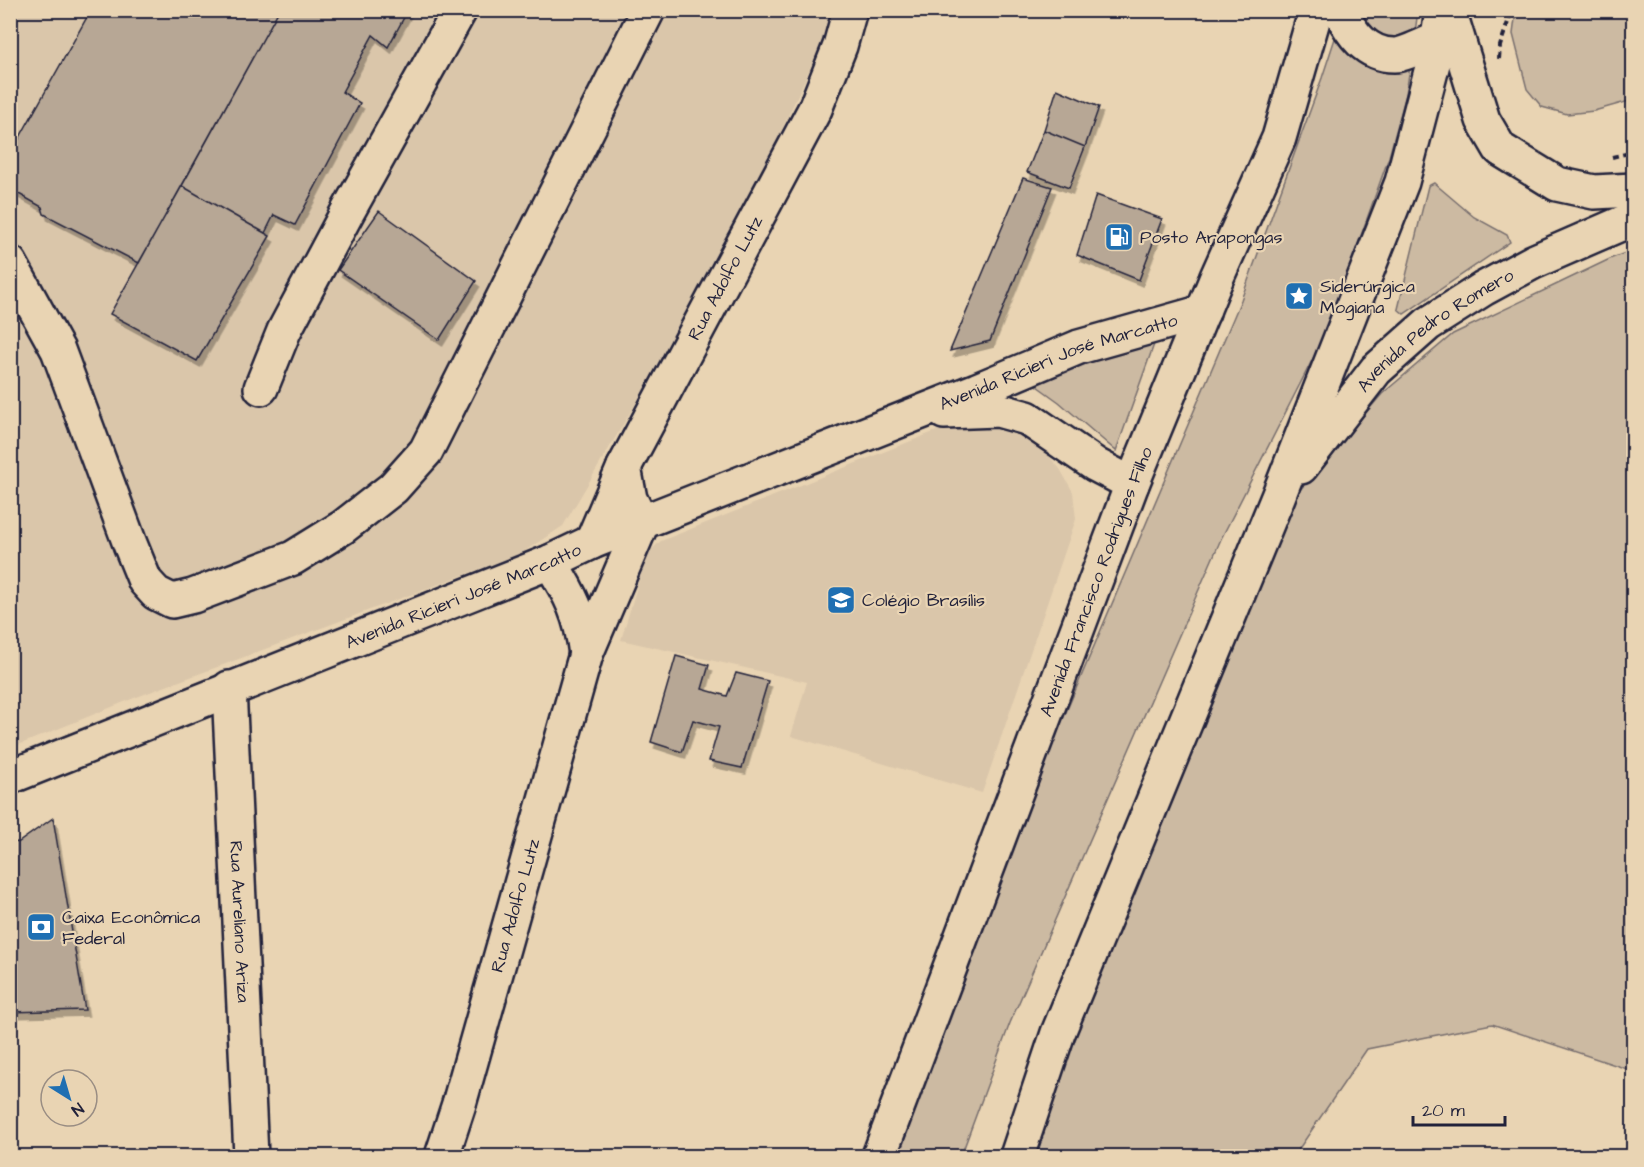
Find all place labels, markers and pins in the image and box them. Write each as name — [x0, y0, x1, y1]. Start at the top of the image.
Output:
fuel station icon: Posto Arapongas — [1103, 221, 1135, 253]
place label: Posto Arapongas — [1140, 225, 1283, 251]
place label: Siderúrgica Mogiana — [1320, 274, 1415, 321]
place icon: Siderúrgica Mogiana — [1283, 280, 1315, 312]
school or university icon: Colégio Brasílis — [825, 584, 857, 616]
place label: Colégio Brasílis — [862, 588, 985, 614]
place label: Caixa Econômica Federal — [62, 905, 200, 951]
bank icon: Caixa Econômica Federal — [25, 911, 57, 943]

